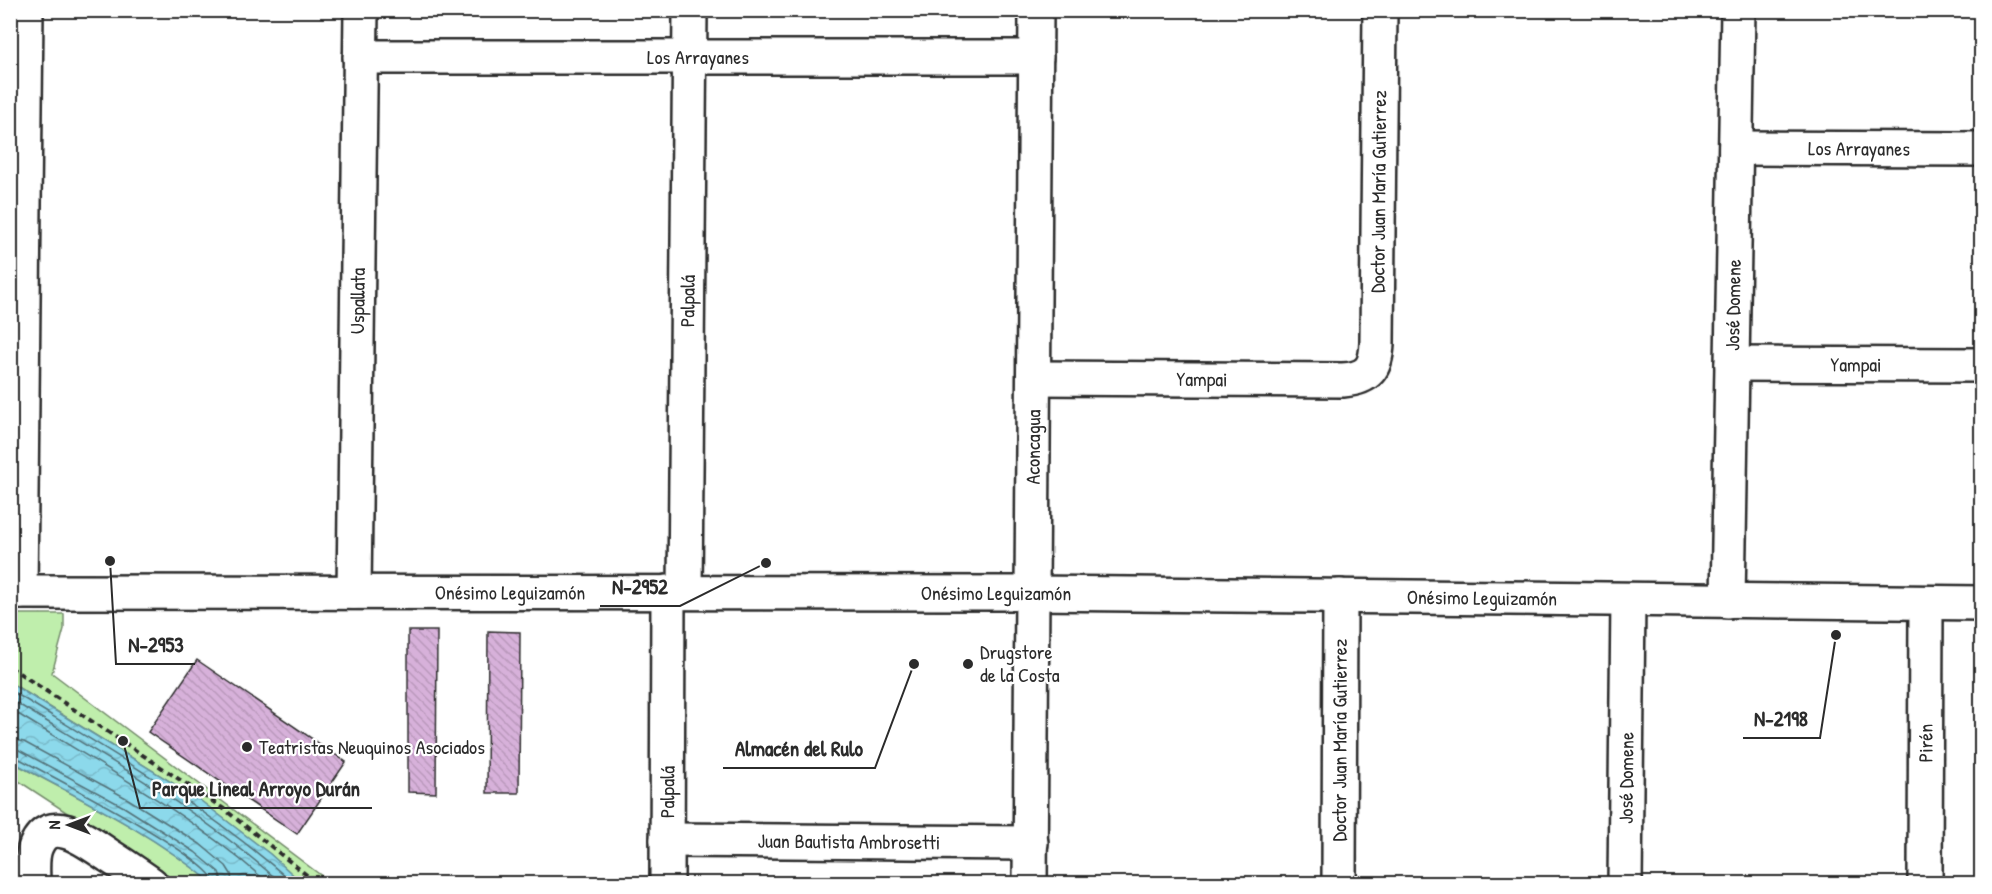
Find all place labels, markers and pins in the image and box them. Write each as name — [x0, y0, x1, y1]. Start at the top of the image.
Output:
callout: N-2952 — [600, 567, 680, 606]
callout: N-2953 — [116, 625, 195, 664]
place label: Drugstore de la Costa — [980, 638, 1060, 688]
marker: Drugstore de la Costa — [961, 657, 975, 671]
callout: N-2198 — [1743, 699, 1820, 738]
callout: Almacén del Rulo — [723, 729, 875, 768]
place label: Teatristas Neuquinos Asociados — [259, 733, 485, 760]
marker: Teatristas Neuquinos Asociados — [240, 740, 254, 754]
callout: Parque Lineal Arroyo Durán — [140, 769, 372, 808]

